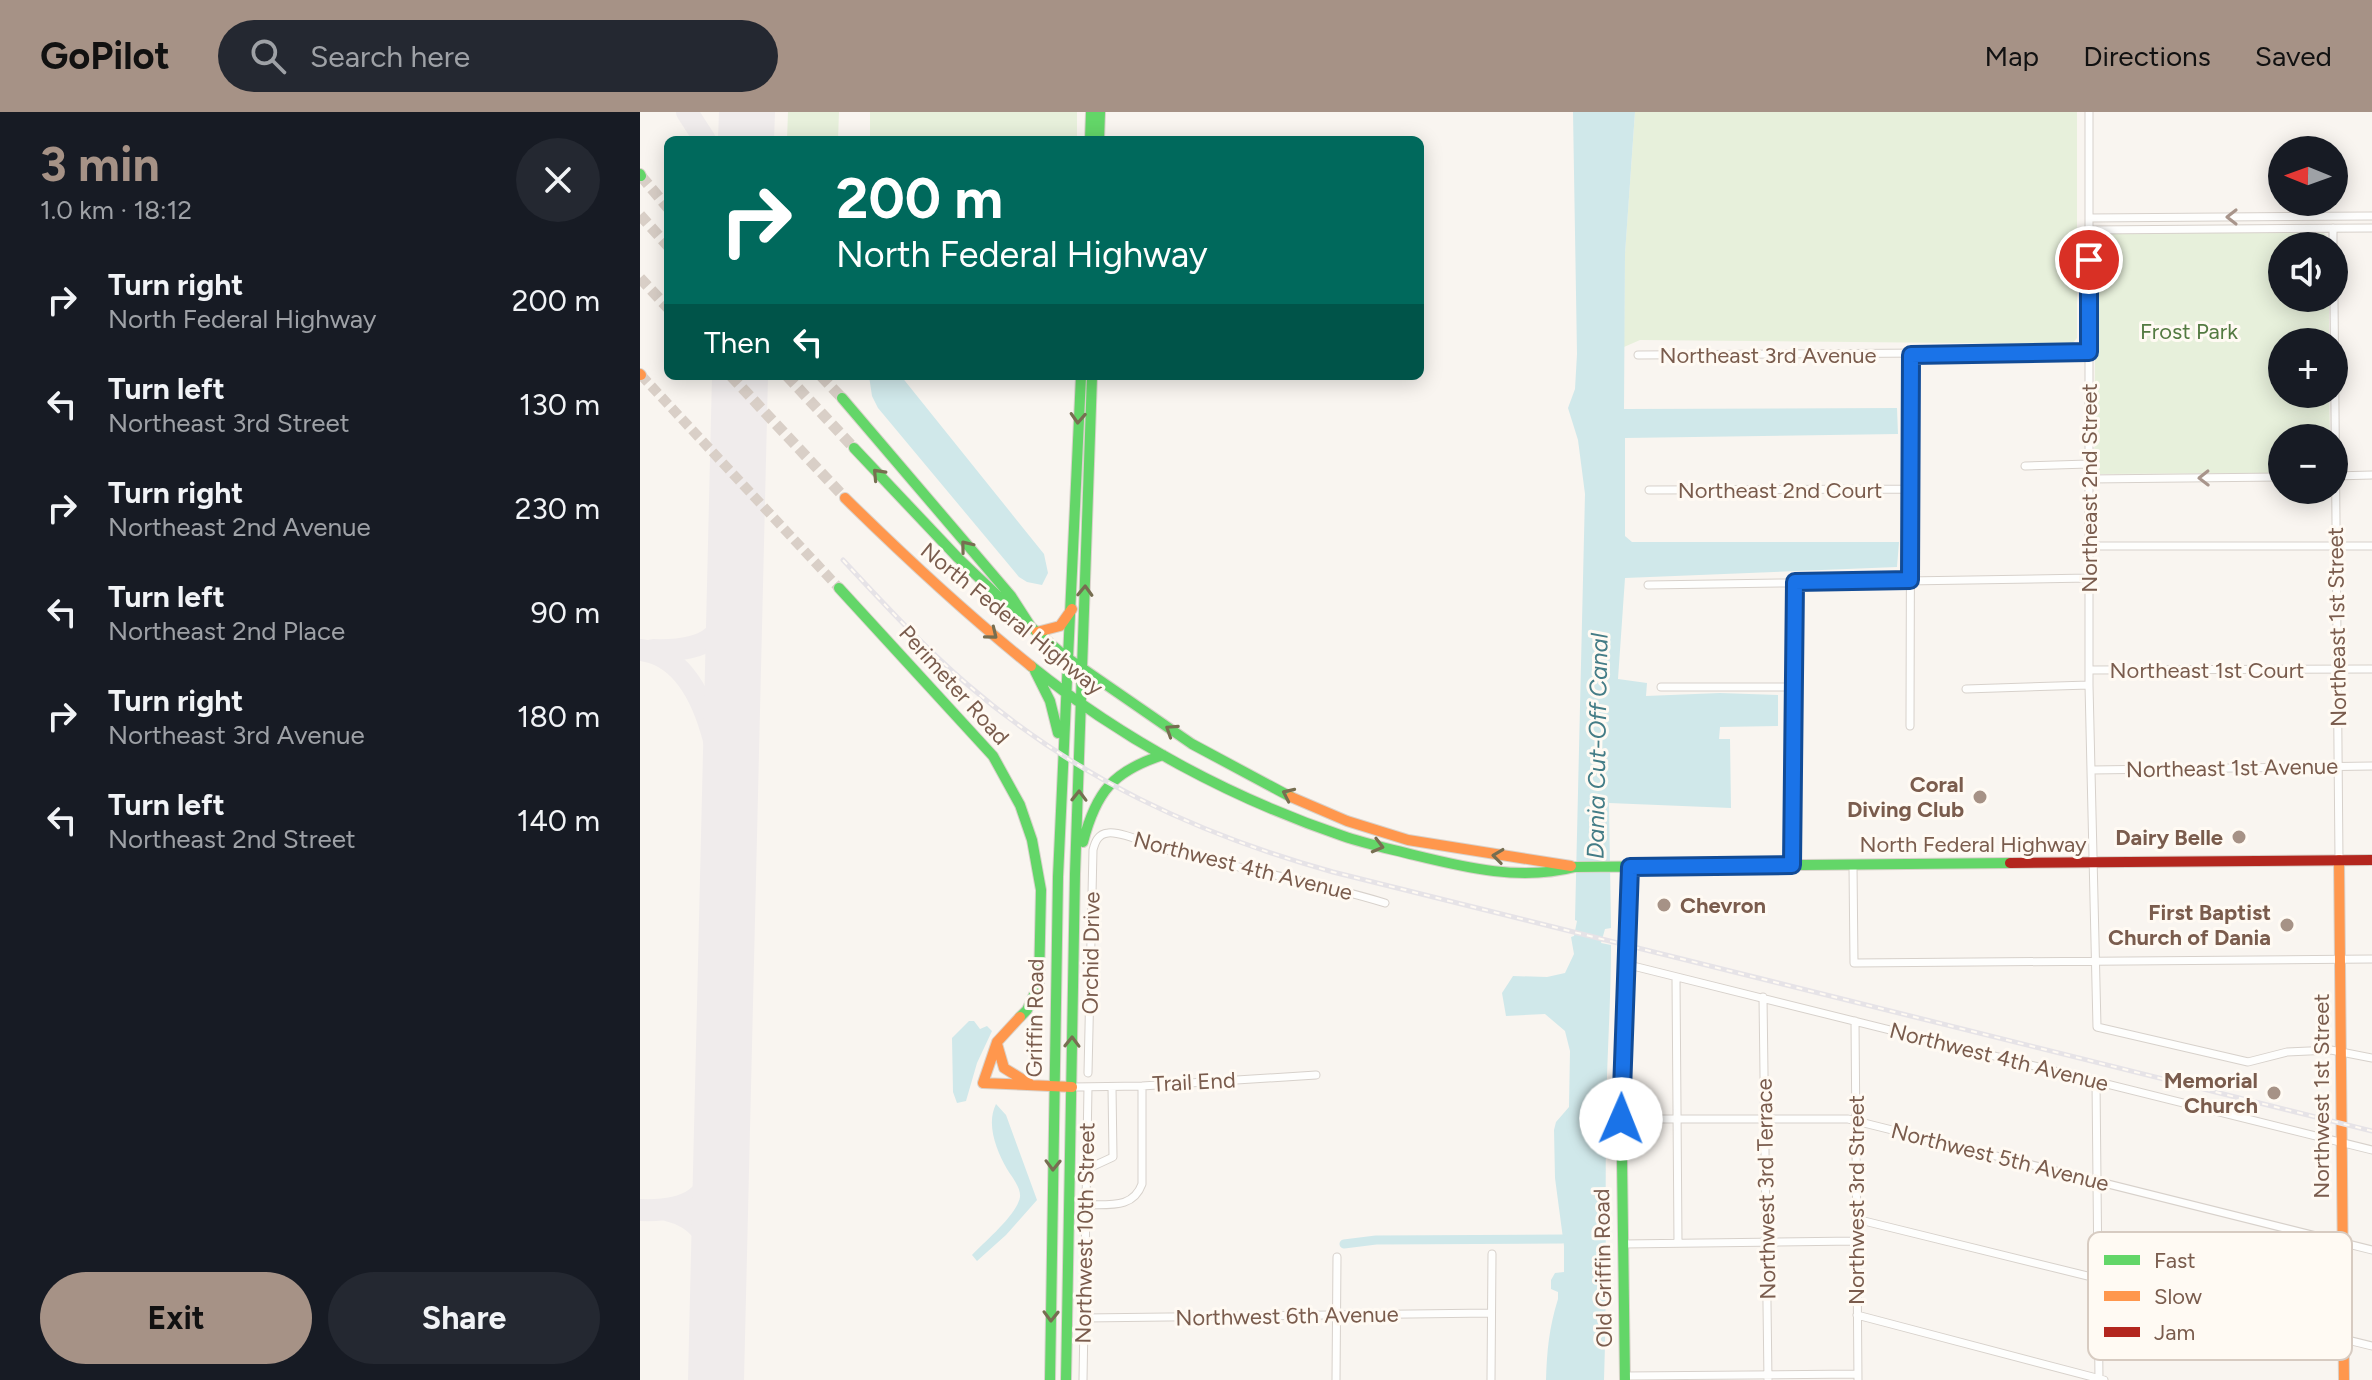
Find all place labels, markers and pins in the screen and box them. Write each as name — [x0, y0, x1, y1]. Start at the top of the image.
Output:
pin — [2055, 226, 2123, 294]
place label: Coral Diving Club — [1847, 771, 1964, 823]
marker: Coral Diving Club — [1971, 788, 1989, 806]
place label: Dairy Belle — [2115, 824, 2223, 851]
marker: Dairy Belle — [2230, 828, 2248, 846]
place label: Chevron — [1680, 892, 1766, 919]
marker: Chevron — [1655, 896, 1673, 914]
place label: First Baptist Church of Dania — [2108, 899, 2271, 951]
marker: First Baptist Church of Dania — [2278, 916, 2296, 934]
place label: Memorial Church — [2164, 1067, 2258, 1119]
marker: Memorial Church — [2265, 1084, 2283, 1102]

